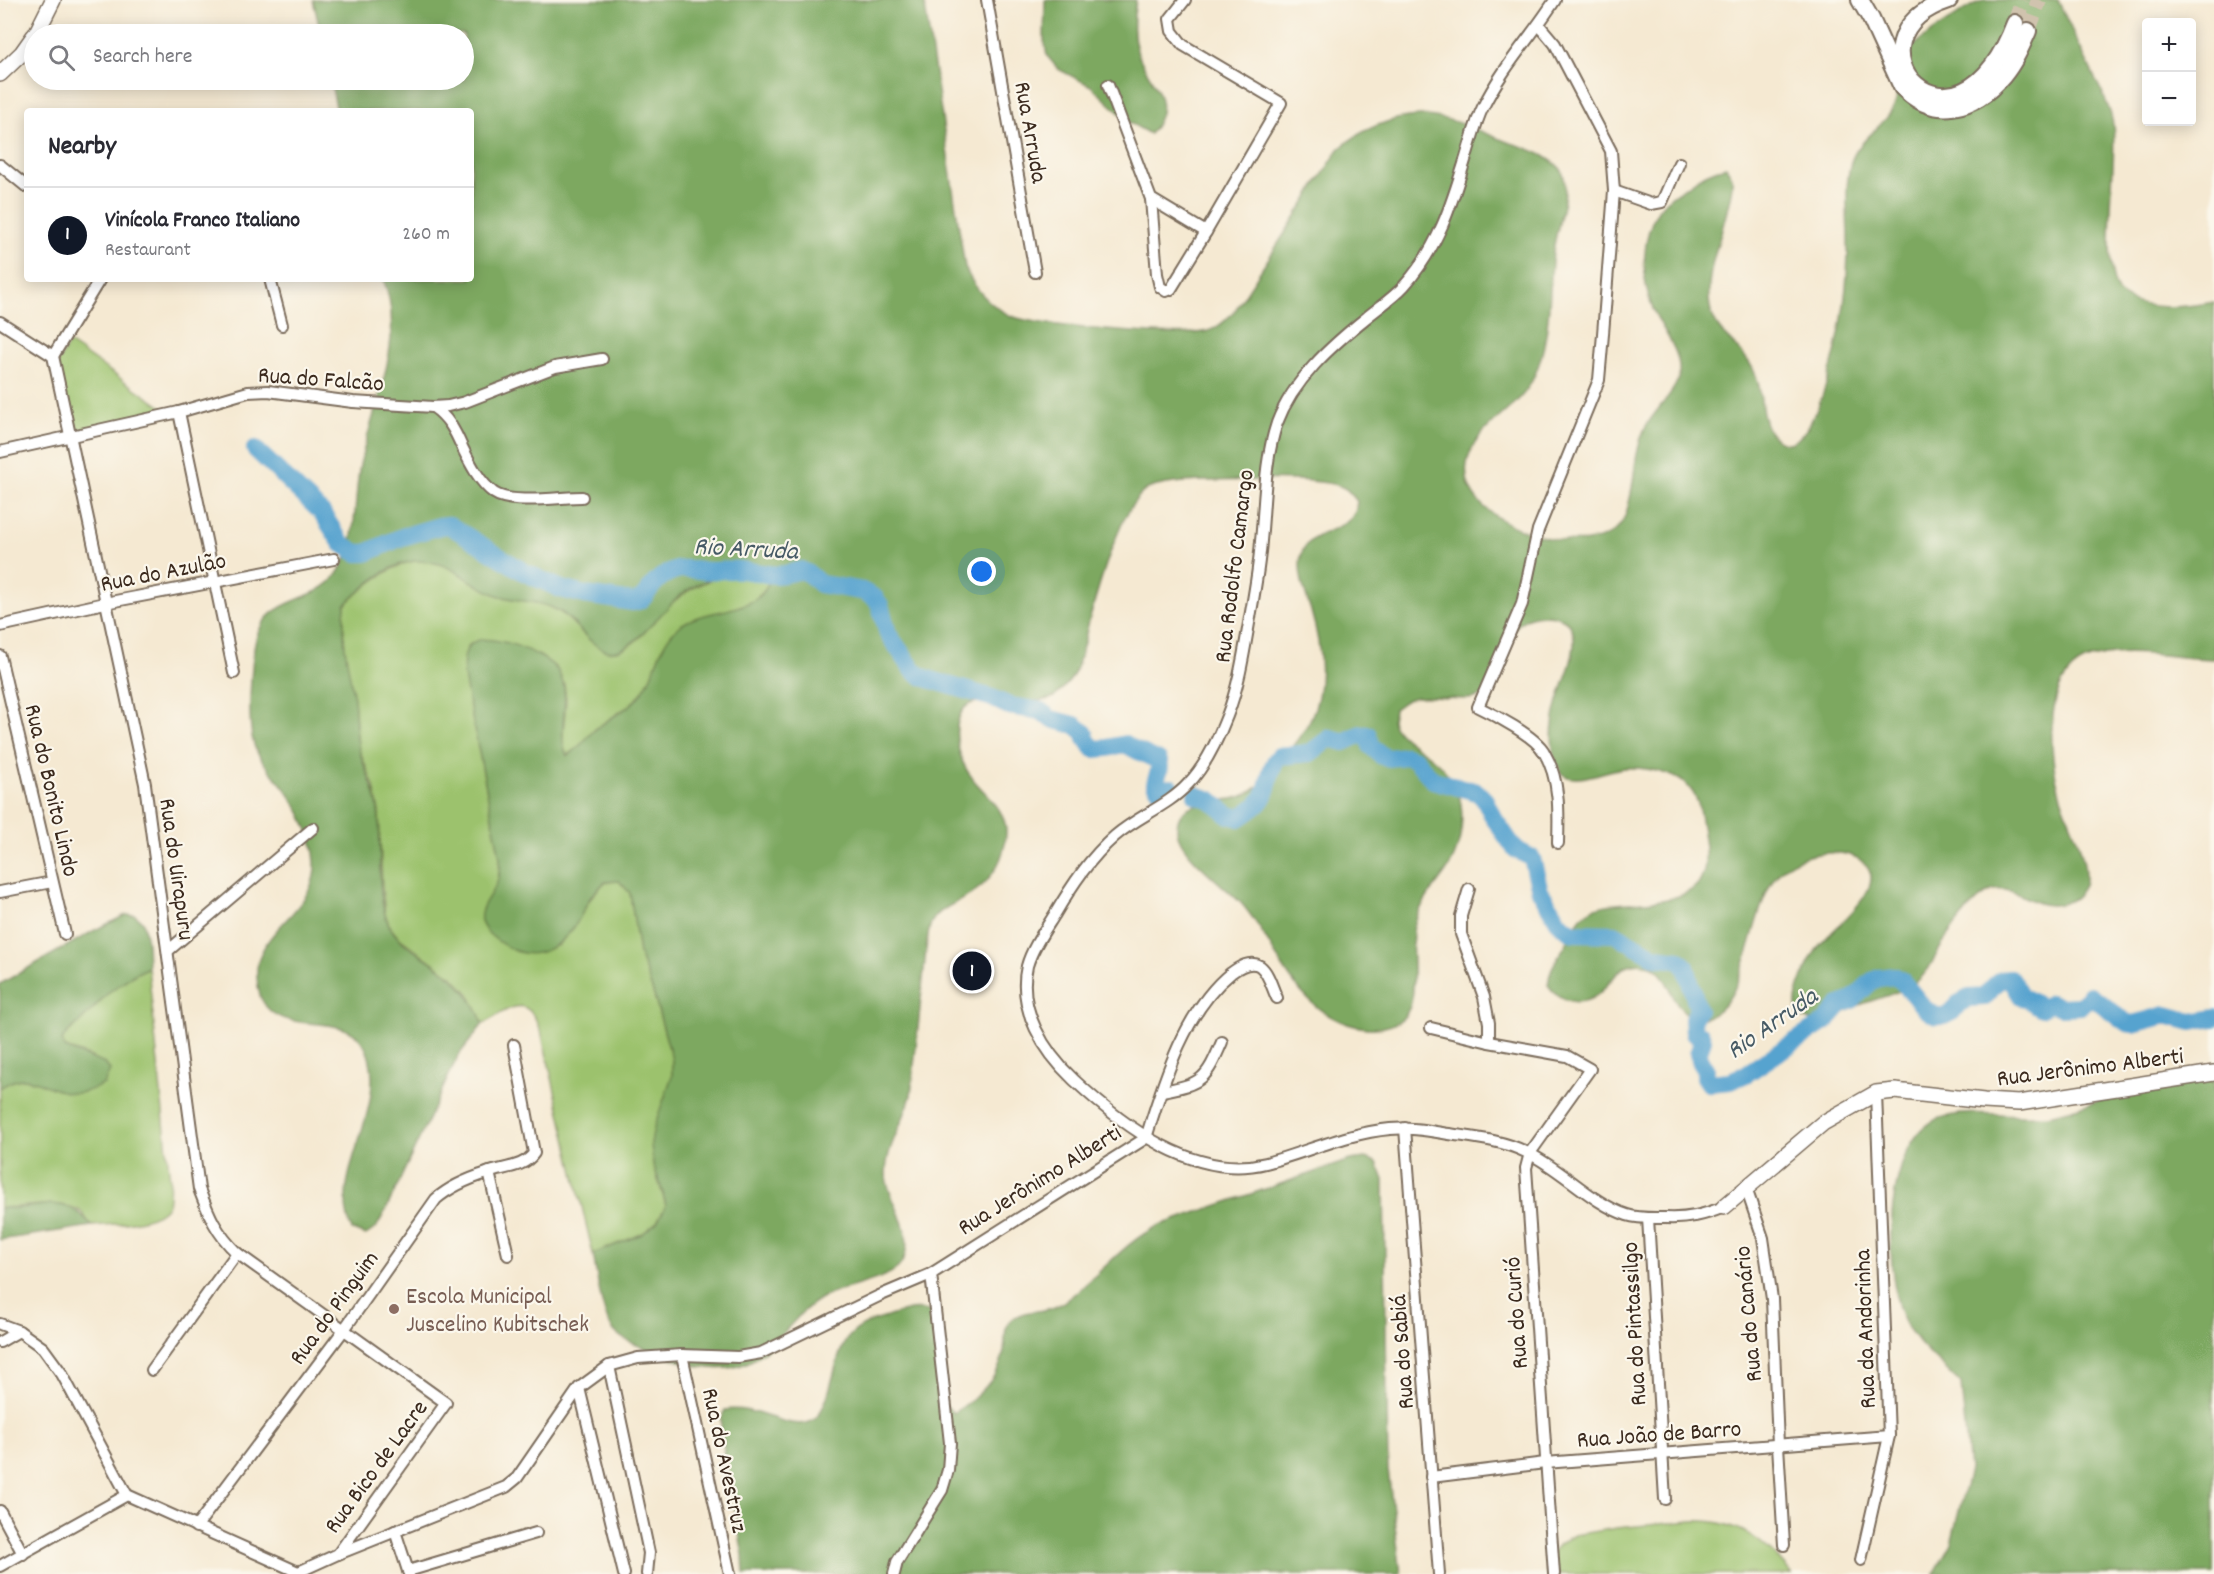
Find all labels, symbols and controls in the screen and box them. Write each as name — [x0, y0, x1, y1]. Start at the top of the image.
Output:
map controls — [2142, 18, 2196, 126]
button: + — [2142, 18, 2196, 72]
search box — [24, 24, 474, 90]
icon: search — [45, 41, 78, 74]
text: Search here — [93, 42, 192, 73]
button: − — [2142, 72, 2196, 126]
street label: Rua Arruda — [1003, 79, 1055, 187]
text: Nearby — [48, 129, 116, 166]
text: Vinícola Franco Italiano — [105, 206, 300, 237]
text: 1 — [65, 221, 70, 249]
text: 260 m — [402, 221, 450, 249]
text: Restaurant — [105, 237, 191, 265]
street label: Rua do Falcão — [257, 360, 385, 402]
street label: Rua Rodolfo Camargo — [1207, 468, 1265, 665]
water label: Rio Arruda — [693, 529, 801, 572]
street label: Rua do Azulão — [98, 545, 229, 603]
your location — [967, 557, 996, 586]
street label: Rua do Bonito Lindo — [14, 701, 86, 880]
street label: Rua do Uirapuru — [148, 796, 202, 943]
pin: 1 — [952, 948, 992, 994]
water label: Rio Arruda — [1720, 979, 1828, 1070]
street label: Rua Jerônimo Alberti — [1995, 1041, 2186, 1097]
street label: Rua Jerônimo Alberti — [952, 1117, 1129, 1246]
street label: Rua do Pintassilgo — [1615, 1241, 1657, 1407]
street label: Rua do Pinguim — [282, 1244, 389, 1373]
street label: Rua do Canário — [1727, 1244, 1773, 1383]
street label: Rua da Andorinha — [1847, 1248, 1887, 1409]
street label: Rua do Curió — [1497, 1256, 1539, 1370]
place label: Escola Municipal Juscelino Kubitschek — [406, 1281, 589, 1343]
street label: Rua do Sabiá — [1383, 1293, 1425, 1410]
marker: Escola Municipal Juscelino Kubitschek — [387, 1302, 401, 1316]
street label: Rua do Avestruz — [691, 1385, 755, 1536]
street label: Rua Bico de Lacre — [317, 1394, 438, 1542]
street label: Rua João de Barro — [1576, 1413, 1743, 1459]

